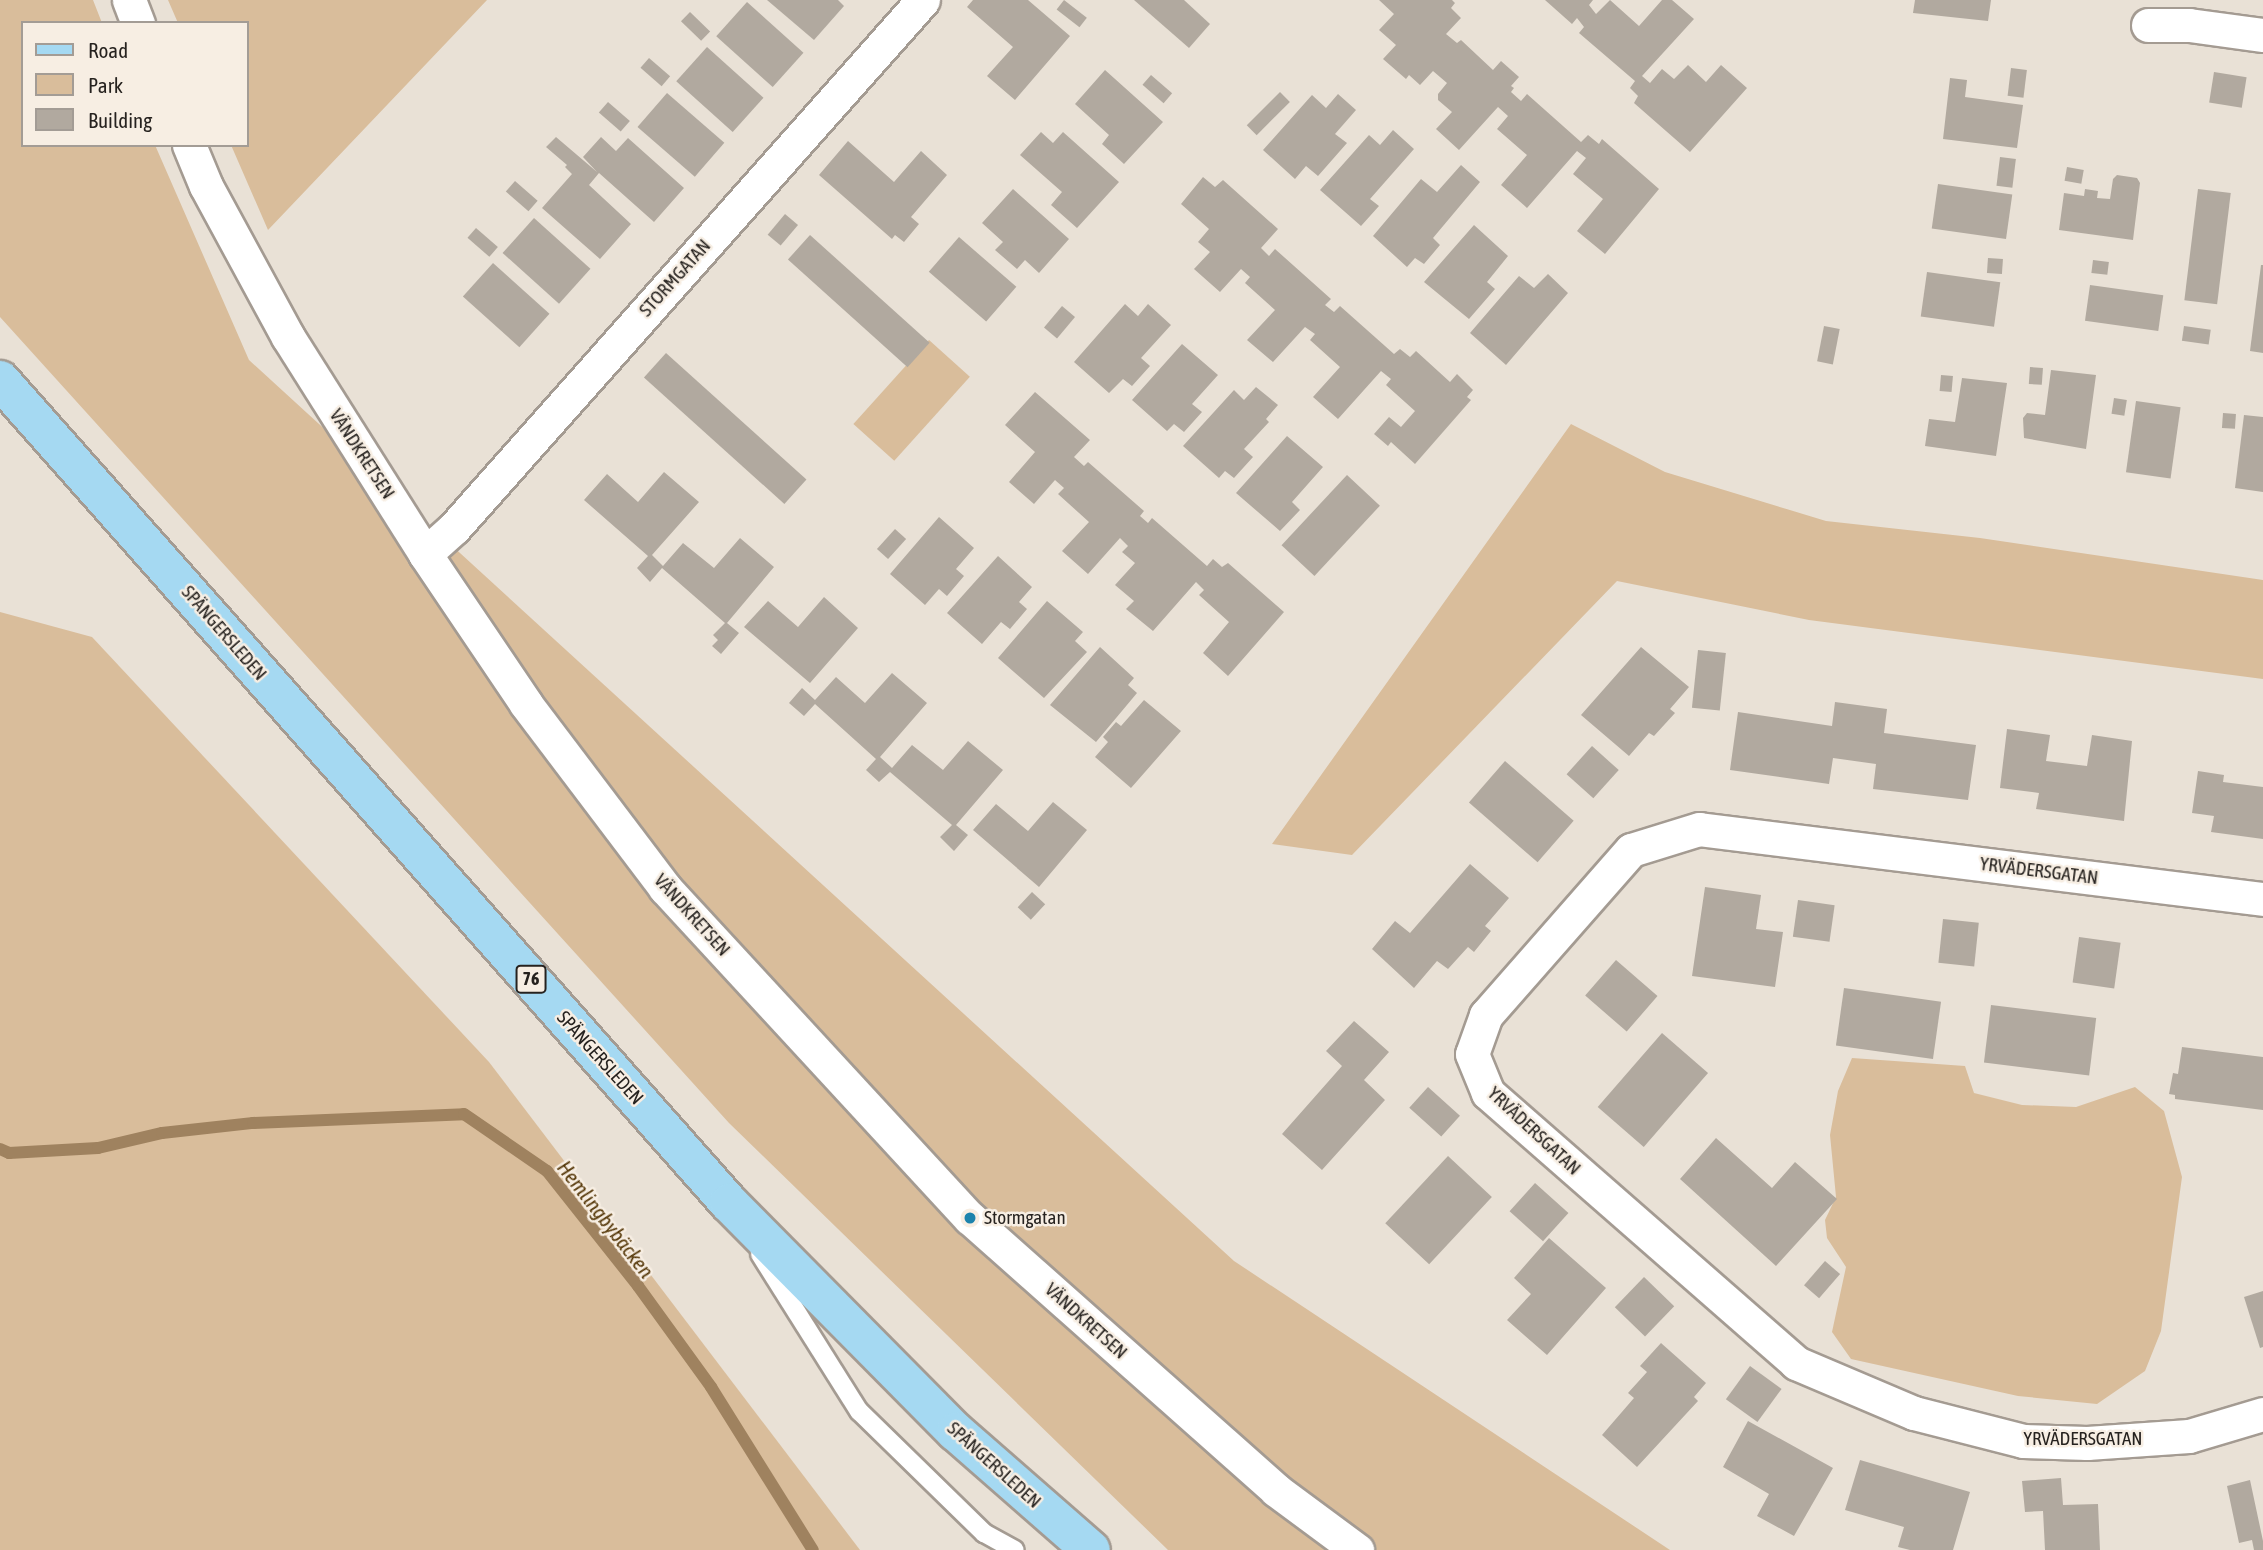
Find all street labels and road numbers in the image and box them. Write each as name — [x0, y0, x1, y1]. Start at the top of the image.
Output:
street label: STORMGATAN — [634, 235, 716, 321]
street label: VÄNDKRETSEN — [324, 405, 400, 503]
street label: SPÄNGERSLEDEN — [177, 581, 271, 685]
street label: YRVÄDERSGATAN — [1979, 852, 2099, 890]
street label: VÄNDKRETSEN — [649, 869, 735, 961]
road number: 76 — [515, 964, 547, 994]
street label: SPÄNGERSLEDEN — [552, 1006, 648, 1110]
street label: YRVÄDERSGATAN — [1483, 1082, 1585, 1180]
street label: VÄNDKRETSEN — [1040, 1278, 1132, 1364]
street label: SPÄNGERSLEDEN — [942, 1417, 1046, 1513]
street label: YRVÄDERSGATAN — [2024, 1428, 2142, 1450]

